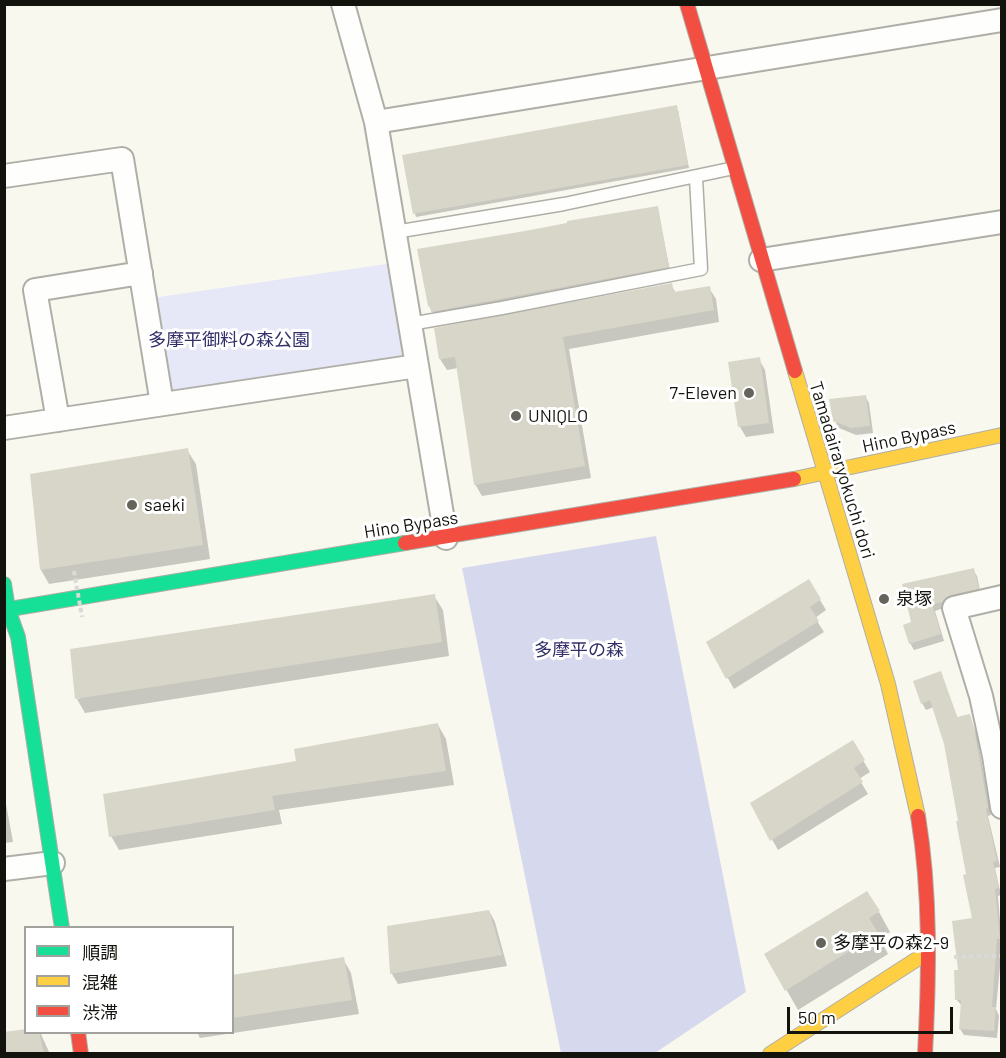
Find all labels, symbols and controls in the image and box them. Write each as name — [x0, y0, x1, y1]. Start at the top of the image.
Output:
park label: 多摩平御料の森公園 — [148, 329, 310, 351]
street label: Tamadairaryokuchi dori — [805, 379, 879, 561]
place label: 7-Eleven — [669, 382, 737, 404]
marker: 7-Eleven — [742, 386, 756, 400]
place label: UNIQLO — [528, 405, 588, 427]
marker: UNIQLO — [509, 409, 523, 423]
street label: Hino Bypass — [860, 417, 958, 457]
place label: saeki — [144, 494, 185, 516]
marker: saeki — [125, 498, 139, 512]
street label: Hino Bypass — [362, 507, 460, 543]
place label: 泉塚 — [896, 588, 932, 610]
marker: 泉塚 — [877, 592, 891, 606]
park label: 多摩平の森 — [534, 639, 624, 661]
legend — [24, 926, 234, 1034]
place label: 多摩平の森2-9 — [833, 932, 949, 954]
marker: 多摩平の森2-9 — [814, 936, 828, 950]
text: 順調 — [82, 941, 118, 963]
text: 混雑 — [82, 971, 118, 993]
scale bar — [790, 995, 956, 1033]
text: 渋滞 — [82, 1001, 118, 1023]
text: 50 m — [798, 1006, 836, 1028]

